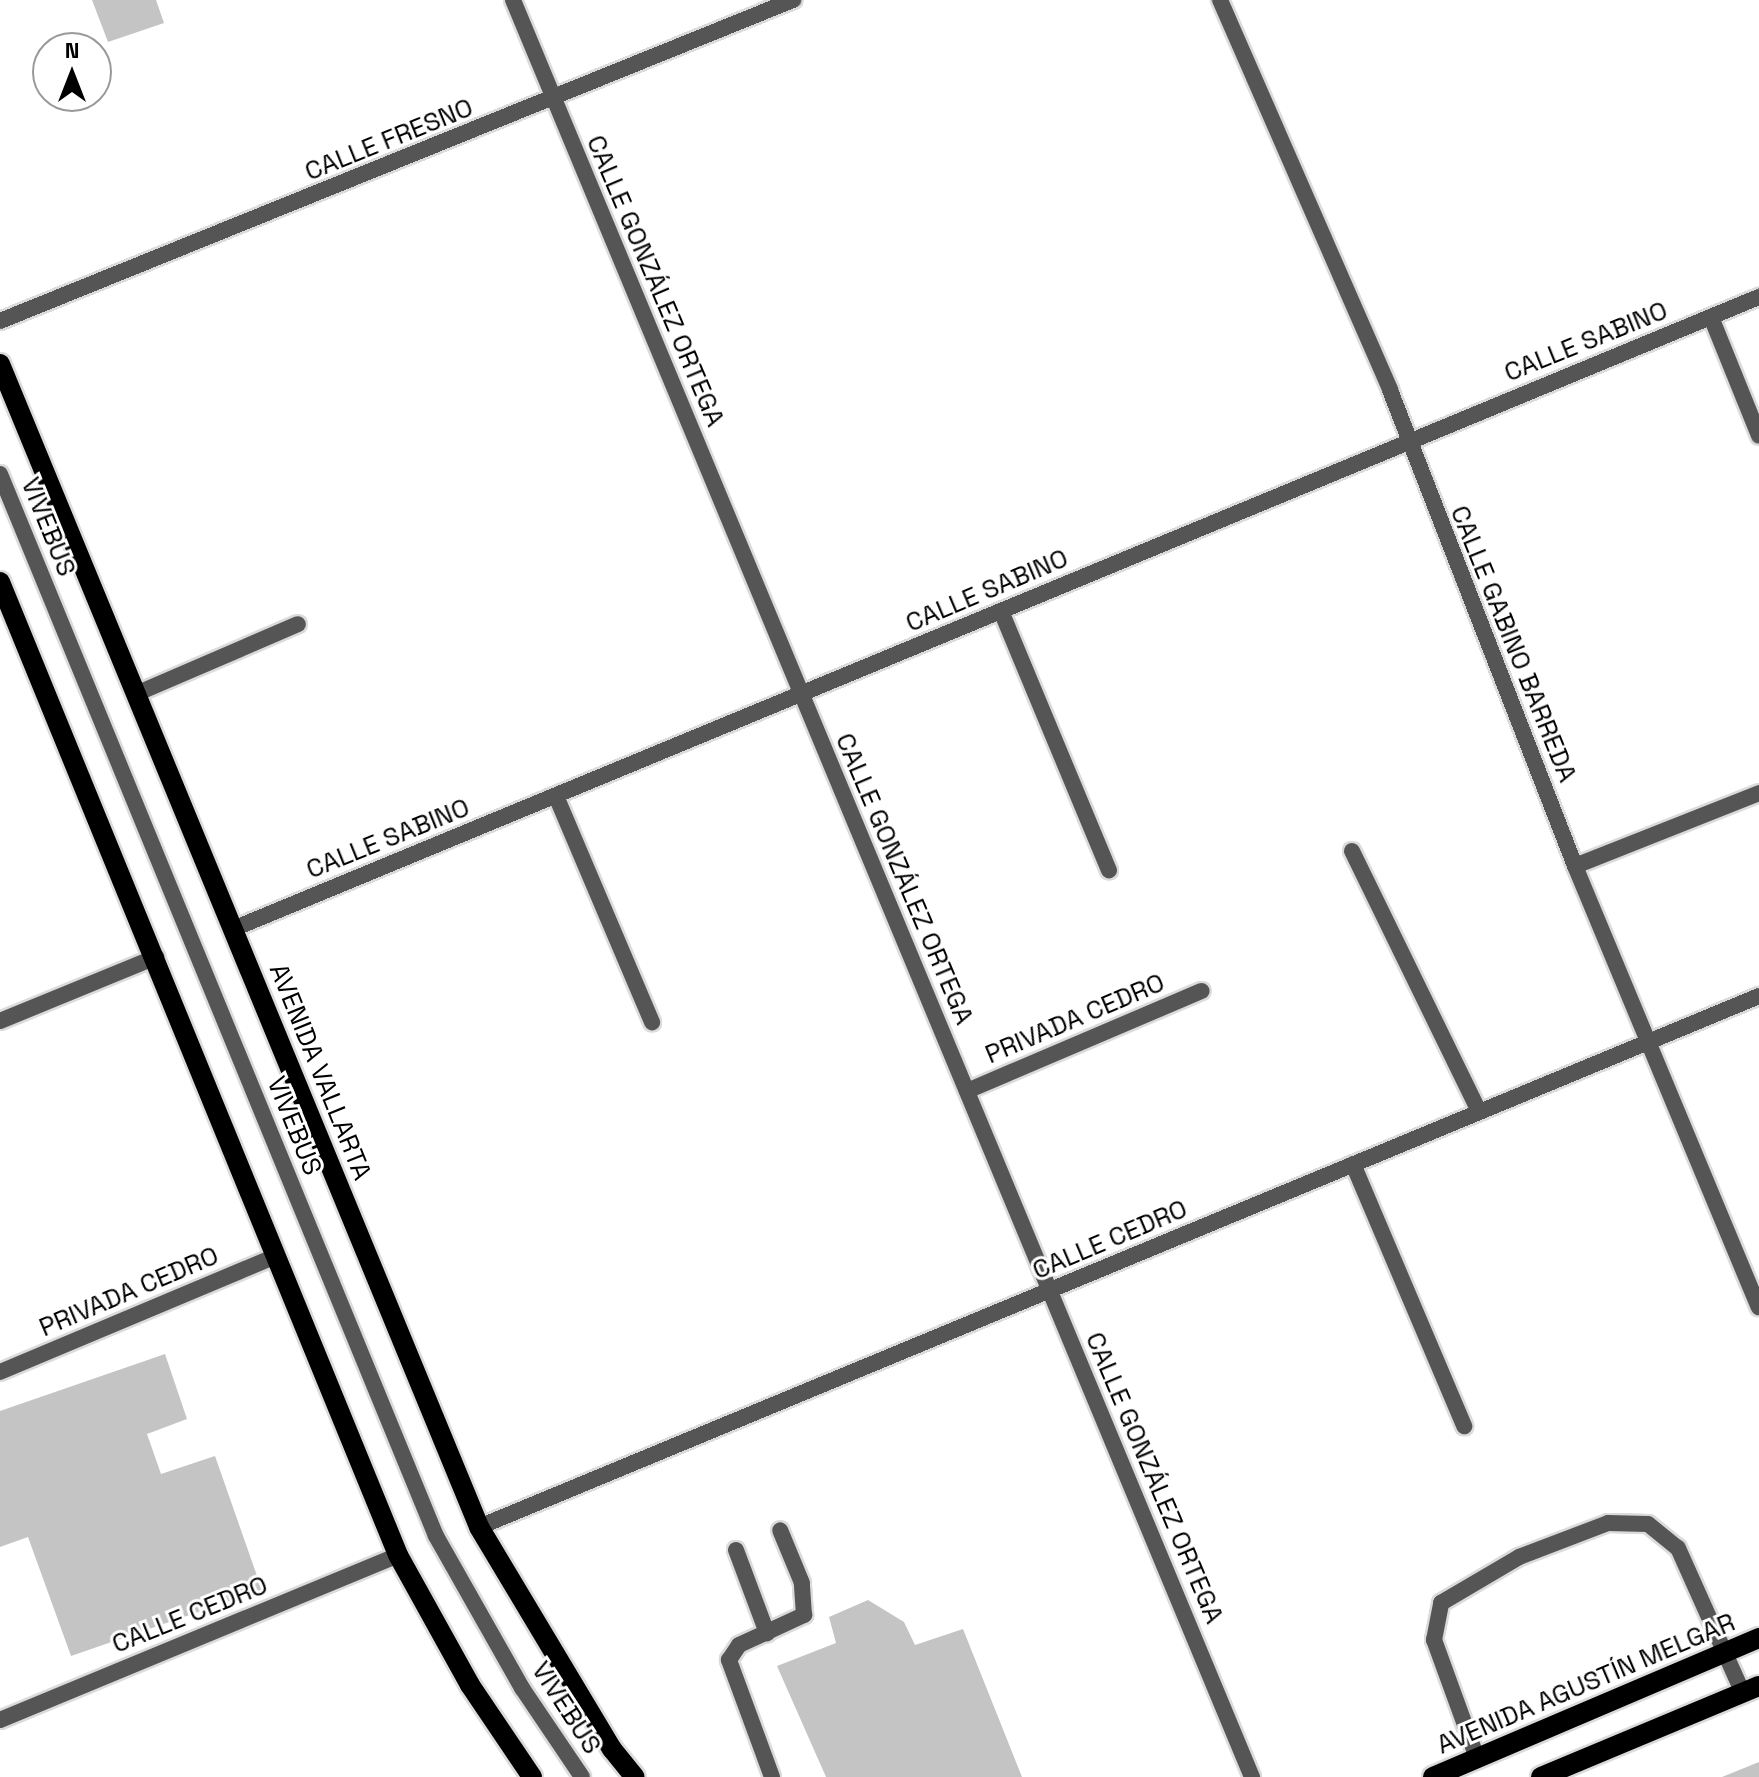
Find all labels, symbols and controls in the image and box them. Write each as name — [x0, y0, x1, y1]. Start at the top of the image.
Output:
north arrow — [32, 32, 112, 112]
text: N — [65, 36, 79, 64]
street label: CALLE FRESNO — [301, 92, 477, 188]
street label: CALLE GONZÁLEZ ORTEGA — [579, 131, 731, 431]
street label: CALLE SABINO — [1500, 295, 1672, 389]
street label: VIVEBUS — [14, 473, 82, 581]
street label: CALLE GABINO BARREDA — [1443, 501, 1583, 787]
street label: CALLE SABINO — [901, 543, 1073, 639]
street label: CALLE GONZÁLEZ ORTEGA — [828, 729, 980, 1029]
street label: CALLE SABINO — [302, 792, 474, 886]
street label: AVENIDA VALLARTA — [262, 959, 378, 1185]
street label: PRIVADA CEDRO — [981, 967, 1169, 1071]
street label: VIVEBUS — [260, 1072, 328, 1180]
street label: CALLE CEDRO — [1028, 1193, 1192, 1287]
street label: PRIVADA CEDRO — [35, 1240, 223, 1344]
street label: CALLE GONZÁLEZ ORTEGA — [1078, 1328, 1230, 1628]
street label: CALLE CEDRO — [108, 1570, 272, 1660]
street label: AVENIDA AGUSTÍN MELGAR — [1432, 1607, 1740, 1761]
street label: VIVEBUS — [525, 1656, 607, 1760]

